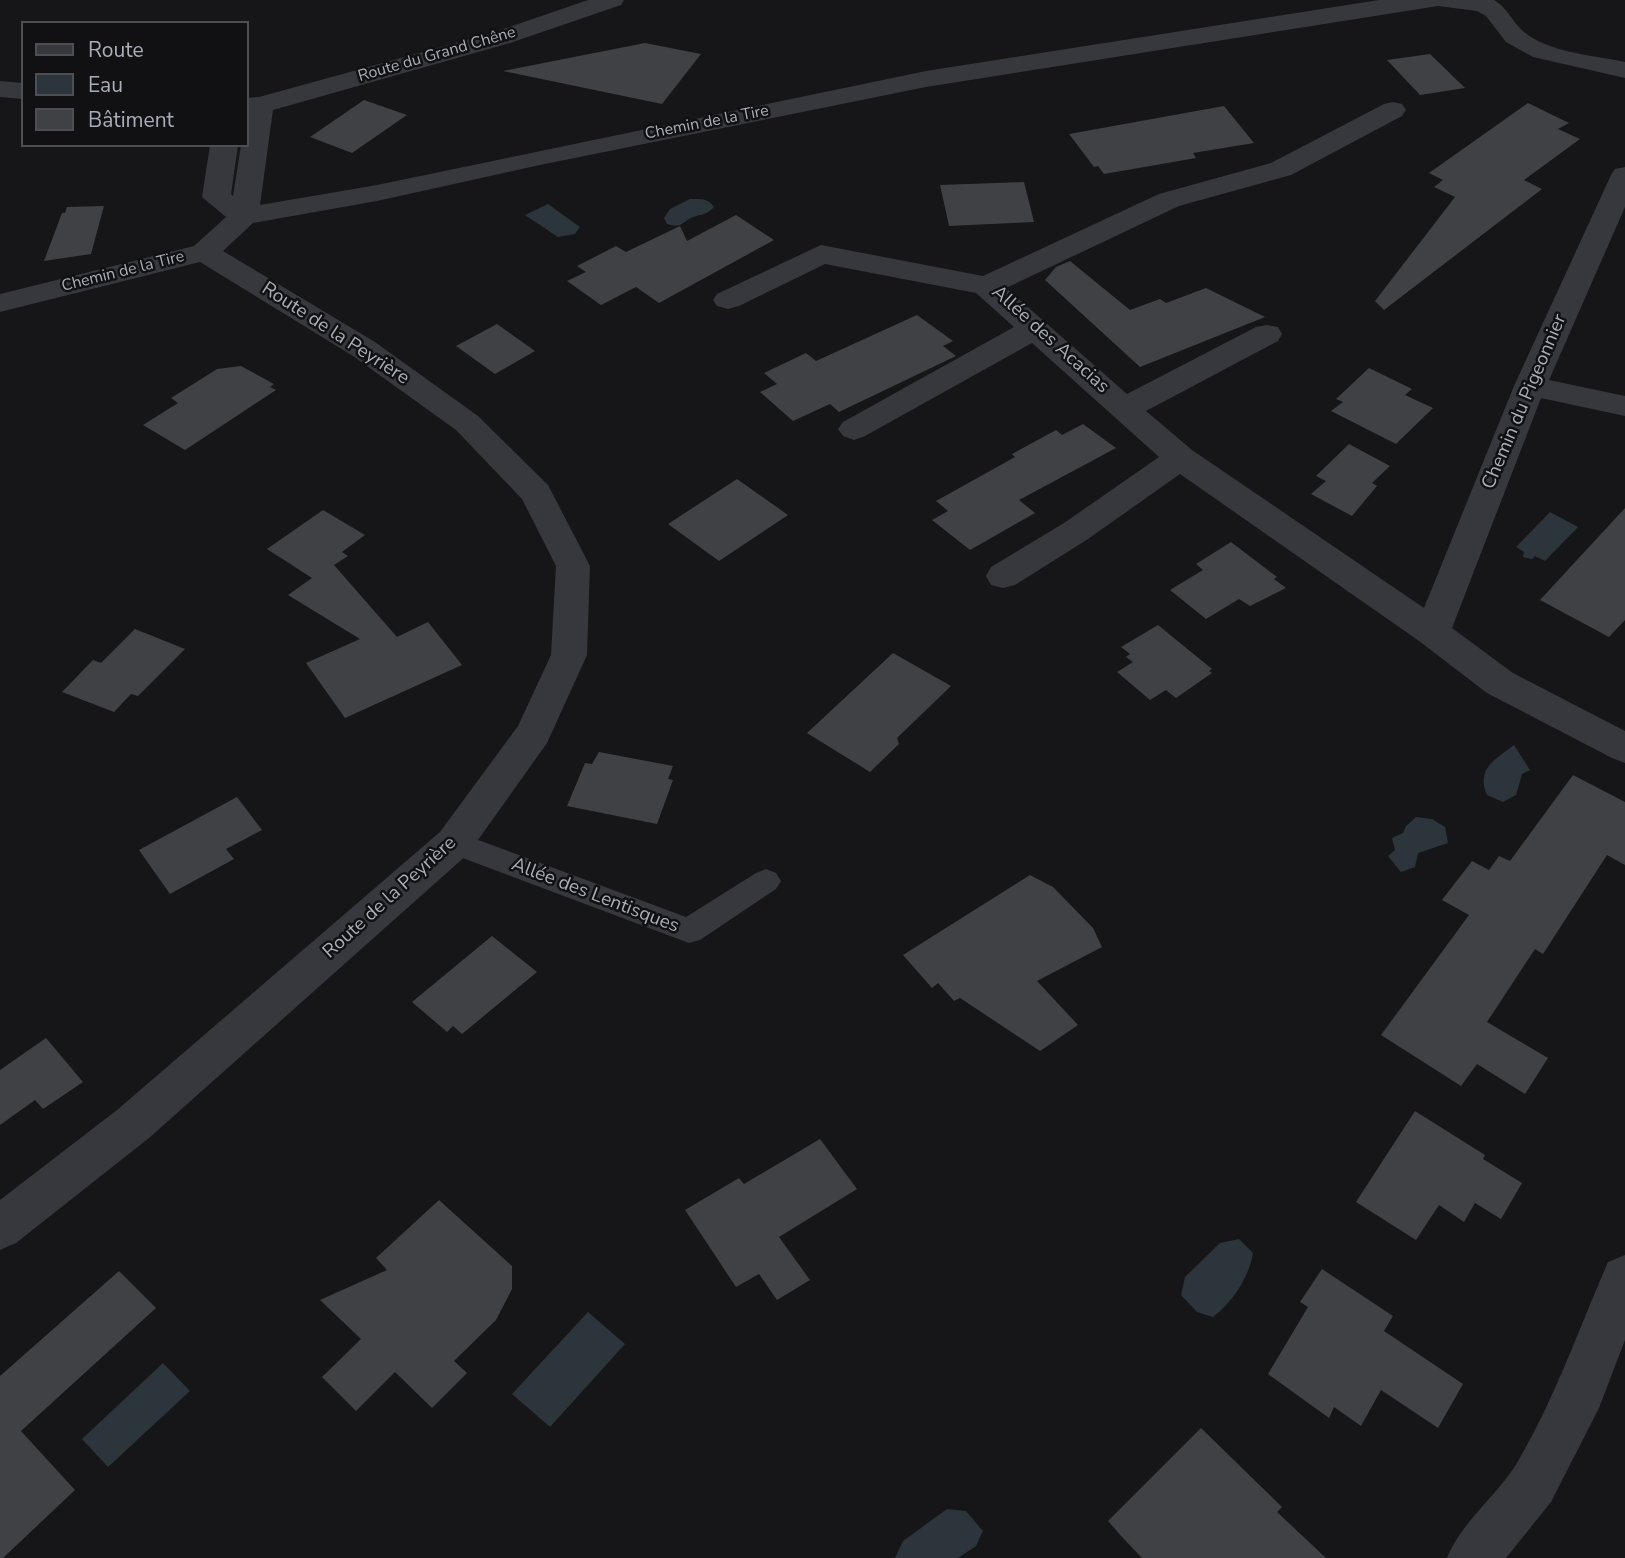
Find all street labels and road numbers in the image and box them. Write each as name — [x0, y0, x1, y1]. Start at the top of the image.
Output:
street label: Route du Grand Chêne — [356, 23, 518, 87]
street label: Chemin de la Tire — [643, 102, 771, 144]
street label: Chemin de la Tire — [60, 247, 186, 297]
street label: Route de la Peyrière — [257, 278, 413, 390]
street label: Allée des Acacias — [987, 281, 1113, 399]
street label: Chemin du Pigeonnier — [1478, 311, 1572, 493]
street label: Route de la Peyrière — [319, 832, 461, 964]
street label: Allée des Lentisques — [508, 854, 682, 938]

